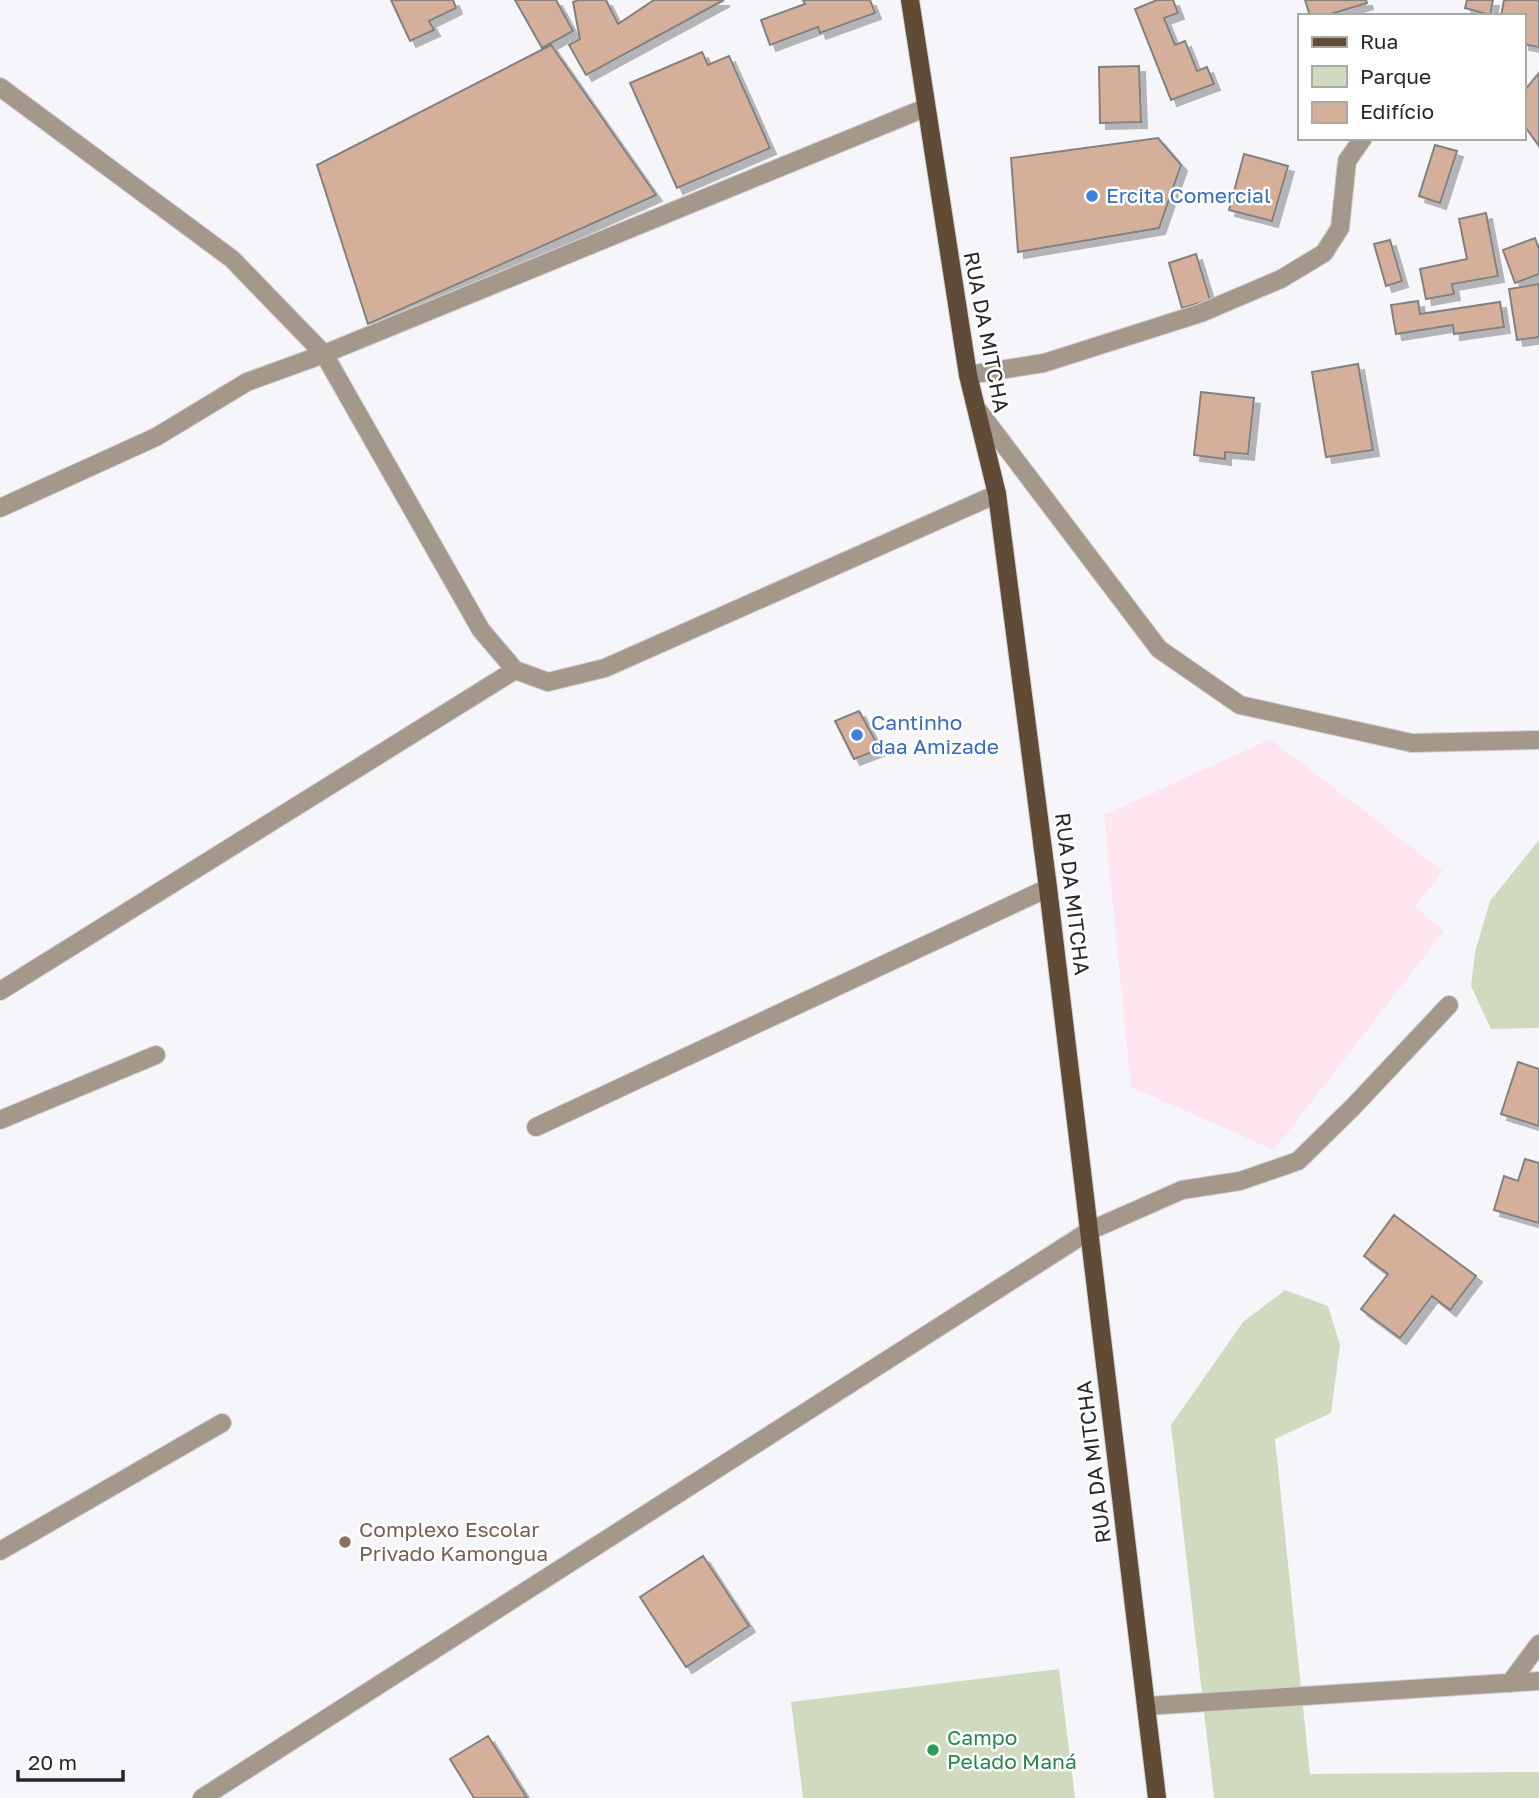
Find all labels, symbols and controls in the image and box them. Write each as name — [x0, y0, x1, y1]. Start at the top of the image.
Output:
legend — [1298, 14, 1525, 140]
text: Rua — [1360, 28, 1398, 54]
text: Parque — [1360, 63, 1431, 89]
text: Edifício — [1360, 98, 1434, 124]
place label: Ercita Comercial — [1106, 182, 1271, 208]
marker: Ercita Comercial — [1084, 188, 1100, 204]
street label: RUA DA MITCHA — [959, 249, 1015, 414]
place label: Cantinho daa Amizade — [871, 709, 999, 759]
marker: Cantinho daa Amizade — [849, 727, 865, 743]
street label: RUA DA MITCHA — [1050, 811, 1096, 976]
street label: RUA DA MITCHA — [1070, 1380, 1116, 1545]
place label: Complexo Escolar Privado Kamongua — [359, 1516, 548, 1566]
marker: Complexo Escolar Privado Kamongua — [337, 1534, 353, 1550]
place label: Campo Pelado Maná — [947, 1724, 1077, 1774]
scale bar — [18, 1738, 122, 1782]
marker: Campo Pelado Maná — [925, 1742, 941, 1758]
text: 20 m — [28, 1749, 77, 1775]

